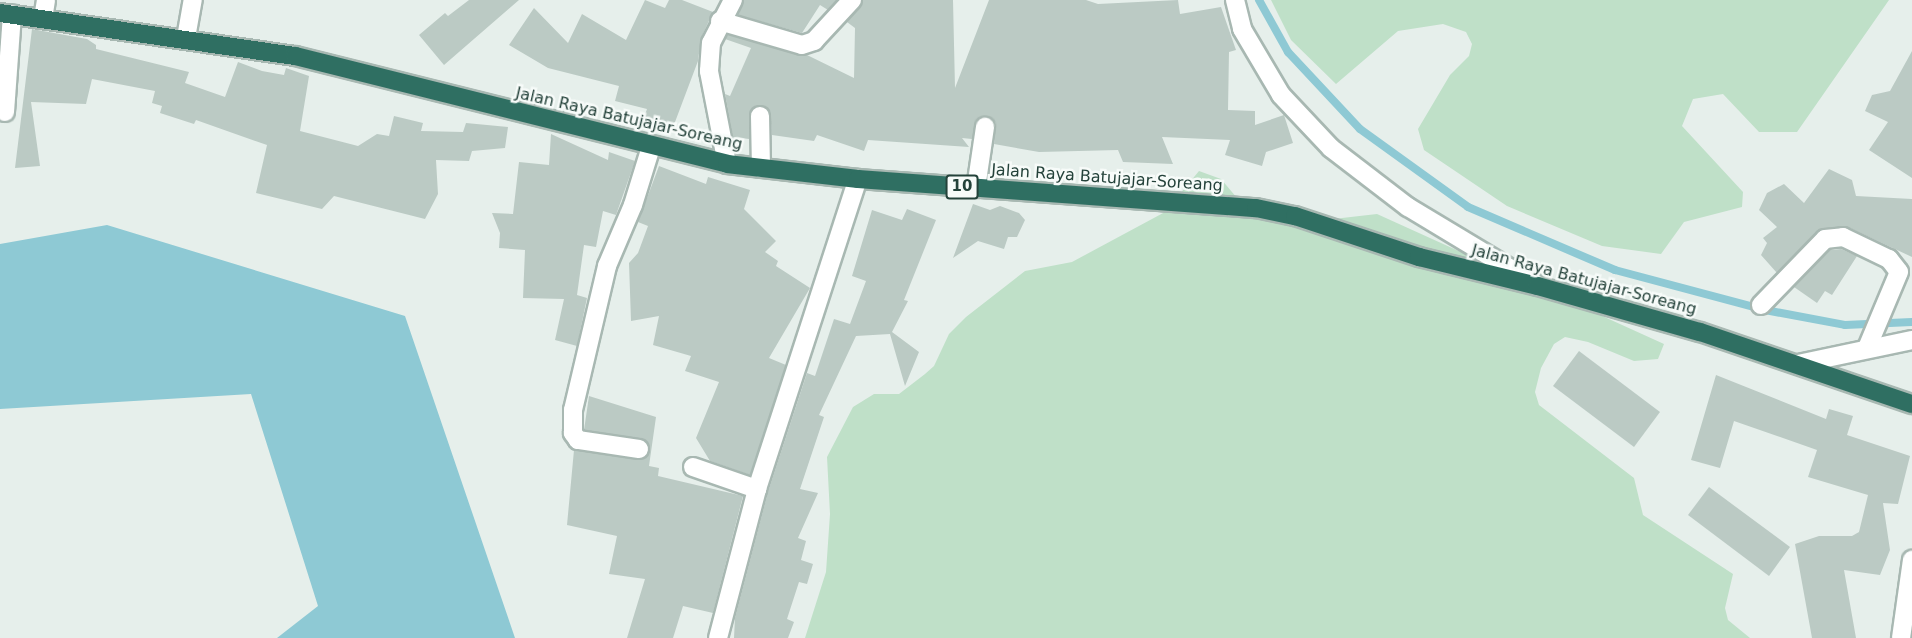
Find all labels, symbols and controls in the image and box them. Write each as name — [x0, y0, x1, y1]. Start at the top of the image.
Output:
street label: Jalan Raya Batujajar-Soreang — [514, 84, 744, 154]
street label: Jalan Raya Batujajar-Soreang — [991, 160, 1223, 196]
road number: 10 — [946, 175, 978, 199]
street label: Jalan Raya Batujajar-Soreang — [1469, 241, 1699, 319]

